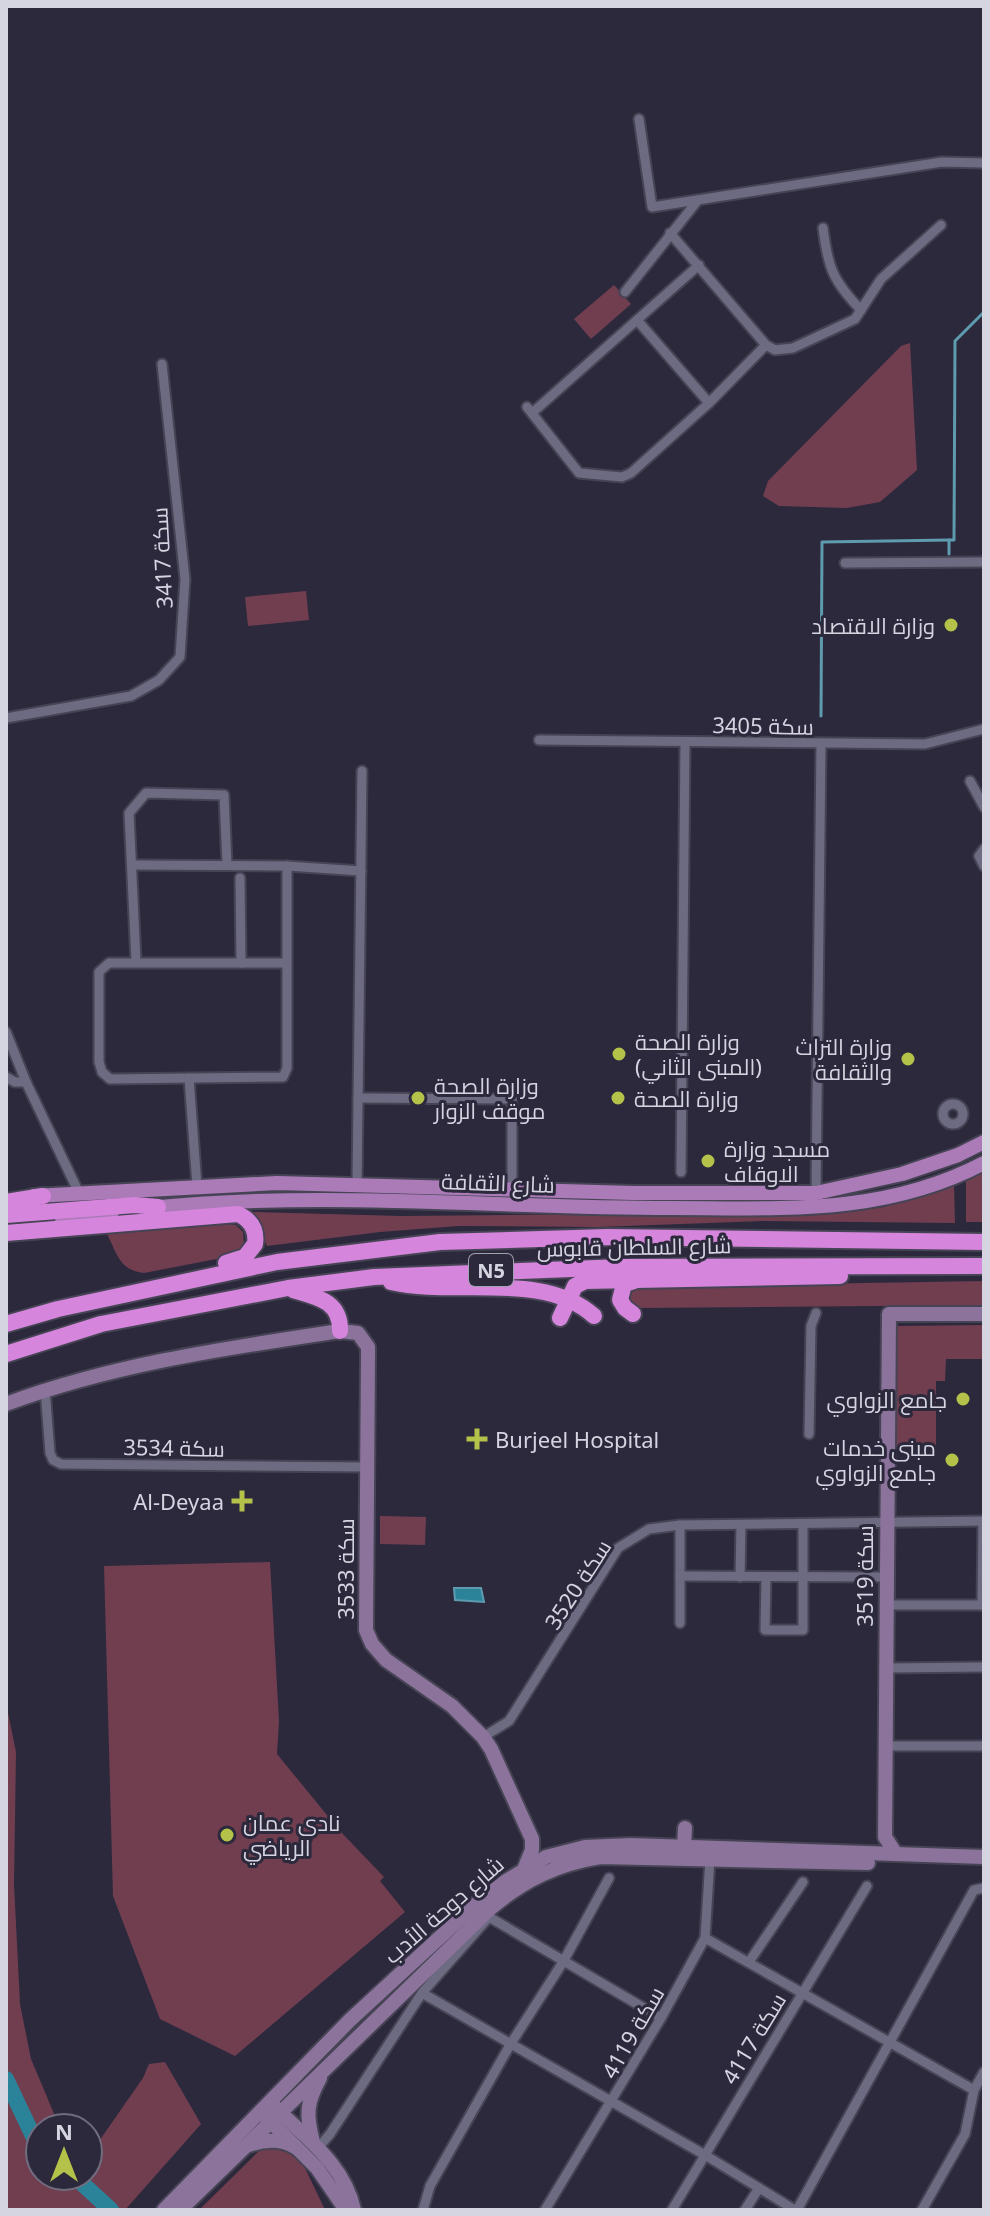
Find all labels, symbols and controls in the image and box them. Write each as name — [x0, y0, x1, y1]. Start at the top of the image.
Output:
street label: سكة 3417 — [143, 507, 179, 609]
place label: وزارة الاقتصاد — [811, 610, 935, 640]
marker: وزارة الاقتصاد — [942, 616, 960, 634]
street label: سكة 3405 — [712, 709, 814, 741]
place label: وزارة الصحة (المبنى الثاني) — [635, 1026, 762, 1084]
place label: وزارة التراث والثقافة — [796, 1031, 892, 1086]
marker: وزارة الصحة (المبنى الثاني) — [610, 1045, 628, 1063]
marker: وزارة التراث والثقافة — [899, 1050, 917, 1068]
place label: وزارة الصحة موقف الزوار — [432, 1070, 545, 1125]
place label: وزارة الصحة — [634, 1083, 739, 1113]
marker: وزارة الصحة موقف الزوار — [409, 1089, 427, 1107]
marker: وزارة الصحة — [609, 1089, 627, 1107]
place label: مسجد وزارة الاوقاف — [724, 1133, 830, 1188]
marker: مسجد وزارة الاوقاف — [699, 1152, 717, 1170]
street label: شارع الثقافة — [441, 1165, 555, 1200]
street label: شارع السلطان قابوس — [537, 1229, 731, 1264]
road number: N5 — [469, 1254, 513, 1286]
place label: جامع الزواوي — [826, 1384, 947, 1417]
marker: جامع الزواوي — [954, 1390, 972, 1408]
place label: Burjeel Hospital — [495, 1424, 659, 1454]
marker: Burjeel Hospital — [466, 1428, 488, 1450]
street label: سكة 3534 — [123, 1431, 225, 1463]
place label: مبنى خدمات جامع الزواوي — [815, 1432, 936, 1490]
marker: مبنى خدمات جامع الزواوي — [943, 1451, 961, 1469]
place label: Al-Deyaa — [133, 1486, 224, 1516]
marker: Al-Deyaa — [231, 1490, 253, 1512]
street label: سكة 3533 — [330, 1518, 360, 1620]
street label: سكة 3519 — [849, 1525, 879, 1627]
street label: سكة 3520 — [537, 1533, 617, 1635]
place label: نادي عمان الرياضي — [243, 1807, 340, 1865]
marker: نادي عمان الرياضي — [218, 1826, 236, 1844]
street label: شارع دوحة الأدب — [377, 1849, 510, 1970]
street label: سكة 4119 — [594, 1981, 670, 2083]
street label: سكة 4117 — [714, 1987, 792, 2089]
north arrow — [24, 2112, 104, 2192]
text: N — [55, 2116, 73, 2146]

